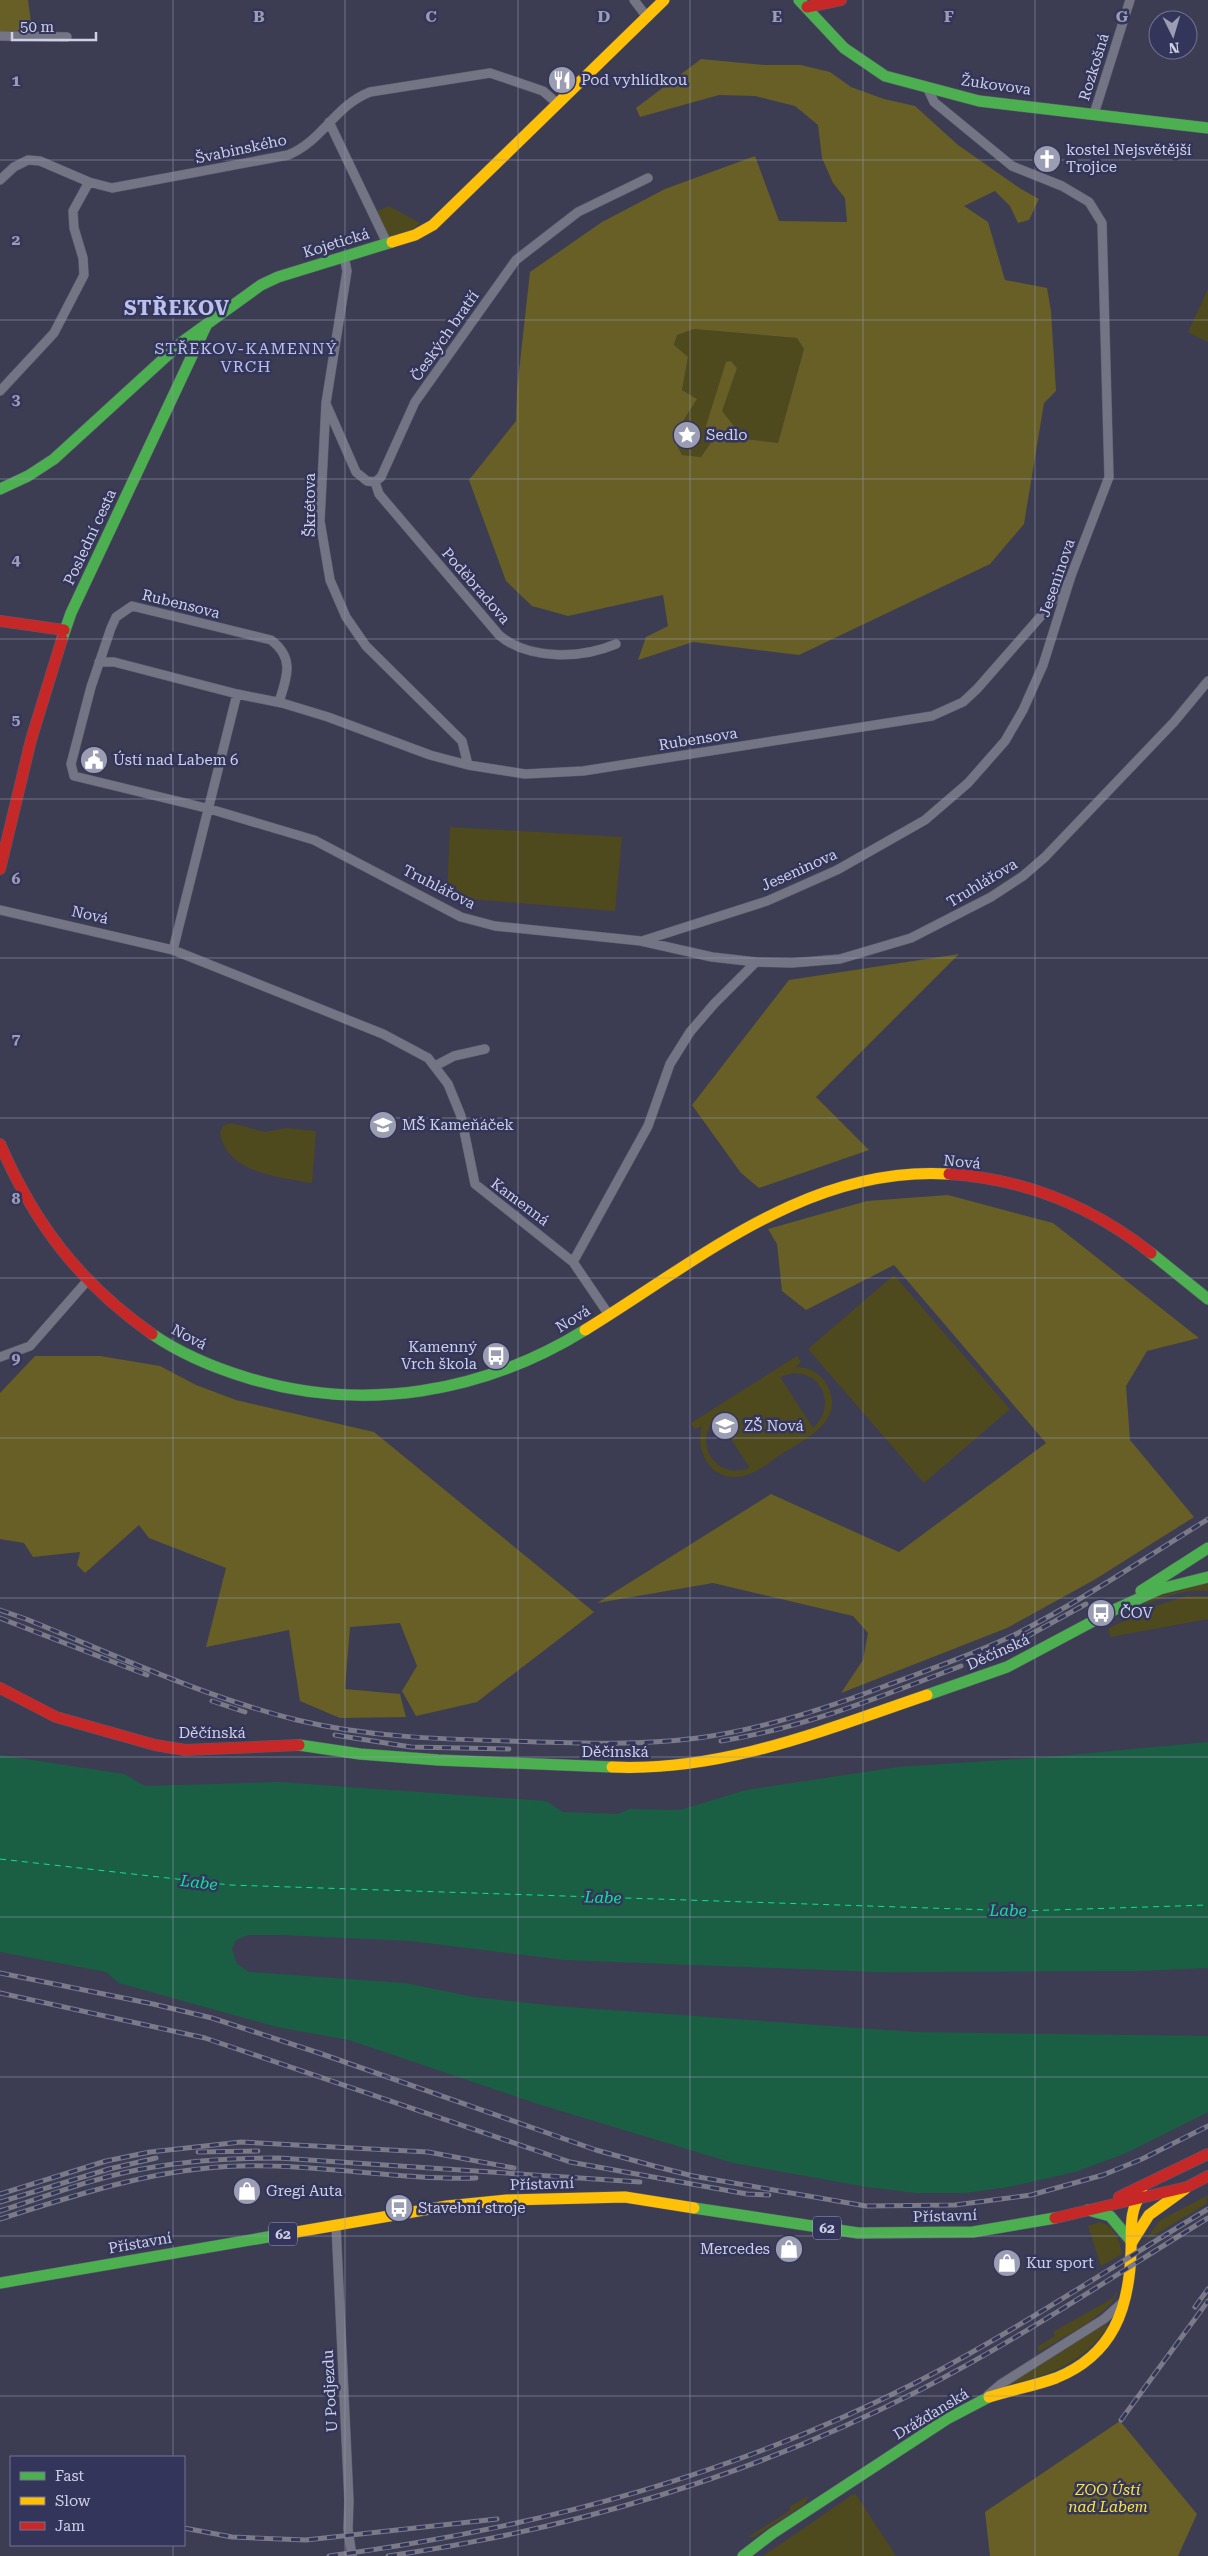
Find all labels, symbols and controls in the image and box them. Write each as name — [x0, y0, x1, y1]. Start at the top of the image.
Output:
text: B — [253, 7, 265, 26]
text: C — [425, 7, 437, 26]
text: D — [598, 7, 611, 26]
text: E — [772, 7, 782, 26]
text: F — [944, 7, 954, 26]
text: G — [1116, 7, 1129, 26]
scale bar — [12, 10, 96, 42]
north arrow — [1148, 10, 1198, 60]
text: 50 m — [20, 18, 55, 36]
street label: Rozkošná — [1075, 31, 1113, 103]
text: N — [1168, 40, 1180, 56]
restaurant icon: Pod vyhlídkou — [547, 65, 577, 95]
text: 1 — [12, 71, 21, 90]
place label: Pod vyhlídkou — [581, 71, 688, 89]
street label: Žukovova — [960, 71, 1032, 99]
street label: Švabinského — [194, 131, 288, 167]
place label: kostel Nejsvětější Trojice — [1066, 141, 1192, 176]
church icon: kostel Nejsvětější Trojice — [1032, 144, 1062, 174]
street label: Kojetická — [301, 224, 371, 262]
text: 2 — [12, 230, 21, 249]
street label: Českých bratří — [407, 287, 483, 385]
district label: STŘEKOV — [124, 296, 230, 320]
district label: STŘEKOV-KAMENNÝ VRCH — [155, 339, 337, 376]
text: 3 — [12, 390, 21, 409]
place icon: Sedlo — [672, 420, 702, 450]
place label: Sedlo — [706, 426, 747, 444]
street label: Škrétova — [301, 473, 319, 537]
street label: Poslední cesta — [60, 486, 120, 588]
street label: Jeseninova — [1035, 537, 1079, 619]
street label: Poděbradova — [438, 544, 514, 628]
text: 4 — [12, 550, 21, 569]
street label: Rubensova — [140, 586, 222, 622]
text: 5 — [12, 710, 21, 729]
street label: Rubensova — [657, 724, 739, 754]
public building icon: Ústí nad Labem 6 — [79, 745, 109, 775]
place label: Ústí nad Labem 6 — [113, 750, 239, 769]
street label: Jeseninova — [758, 845, 840, 895]
street label: Truhlářova — [943, 855, 1021, 911]
street label: Truhlářova — [400, 861, 478, 913]
text: 6 — [12, 869, 21, 888]
street label: Nová — [70, 902, 110, 928]
text: 7 — [12, 1029, 21, 1048]
school or university icon: MŠ Kameňáček — [368, 1110, 398, 1140]
place label: MŠ Kameňáček — [402, 1116, 514, 1134]
street label: Nová — [943, 1151, 981, 1173]
street label: Kamenná — [487, 1174, 553, 1230]
text: 8 — [12, 1189, 21, 1208]
street label: Nová — [552, 1301, 594, 1337]
street label: Nová — [168, 1320, 210, 1354]
place label: Kamenný Vrch škola — [401, 1338, 477, 1373]
bus stop icon: Kamenný Vrch škola — [481, 1341, 511, 1371]
text: 9 — [12, 1349, 21, 1368]
school or university icon: ZŠ Nová — [710, 1411, 740, 1441]
place label: ZŠ Nová — [744, 1417, 804, 1435]
bus stop icon: ČOV — [1086, 1598, 1116, 1628]
place label: ČOV — [1120, 1604, 1153, 1622]
street label: Děčínská — [964, 1630, 1032, 1674]
street label: Děčínská — [178, 1724, 246, 1742]
street label: Děčínská — [581, 1743, 649, 1761]
water label: Labe — [178, 1871, 219, 1894]
water label: Labe — [583, 1887, 622, 1908]
water label: Labe — [988, 1901, 1027, 1920]
street label: Přístavní — [510, 2174, 575, 2194]
shop icon: Gregi Auta — [232, 2176, 262, 2206]
place label: Gregi Auta — [266, 2182, 342, 2200]
bus stop icon: Stavební stroje — [384, 2193, 414, 2223]
place label: Stavební stroje — [418, 2199, 526, 2217]
street label: Přístavní — [913, 2206, 978, 2226]
road number: 62 — [813, 2216, 841, 2240]
road number: 62 — [269, 2222, 297, 2246]
street label: Přístavní — [107, 2229, 173, 2257]
shop icon: Mercedes — [774, 2234, 804, 2264]
place label: Mercedes — [700, 2240, 770, 2258]
shop icon: Kur sport — [992, 2248, 1022, 2278]
place label: Kur sport — [1026, 2254, 1094, 2272]
street label: U Podjezdu — [319, 2349, 341, 2433]
street label: Drážďanská — [890, 2385, 972, 2443]
legend — [10, 2456, 185, 2546]
text: Fast — [55, 2467, 85, 2485]
park label: ZOO Ústí nad Labem — [1068, 2480, 1148, 2516]
text: Slow — [55, 2492, 91, 2510]
text: Jam — [55, 2517, 85, 2535]

